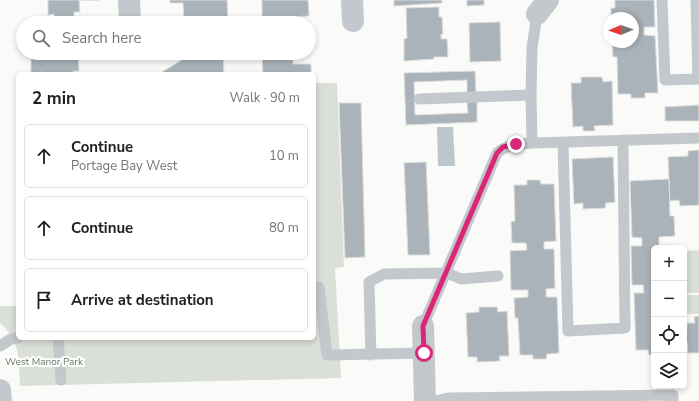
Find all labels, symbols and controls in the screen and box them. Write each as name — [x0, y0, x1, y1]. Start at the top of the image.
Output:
north arrow — [603, 12, 639, 48]
search box — [16, 16, 316, 60]
icon: search — [30, 27, 52, 49]
text: Search here — [62, 28, 142, 48]
text: 2 min — [32, 87, 76, 110]
text: Walk · 90 m — [229, 89, 300, 107]
route end — [507, 135, 525, 153]
text: Continue — [71, 137, 133, 157]
icon: ahead — [33, 145, 55, 167]
text: 10 m — [269, 147, 299, 165]
text: Portage Bay West — [71, 157, 177, 175]
icon: ahead — [33, 217, 55, 239]
text: Continue — [71, 218, 133, 238]
text: 80 m — [269, 219, 299, 237]
map controls — [651, 245, 687, 389]
button: + — [651, 245, 687, 281]
button: − — [651, 281, 687, 317]
icon: arrive — [33, 289, 55, 311]
text: Arrive at destination — [71, 290, 214, 310]
button: locate — [651, 317, 687, 353]
route start — [415, 344, 433, 362]
button: layers — [651, 353, 687, 389]
park label: West Manor Park — [5, 355, 84, 369]

